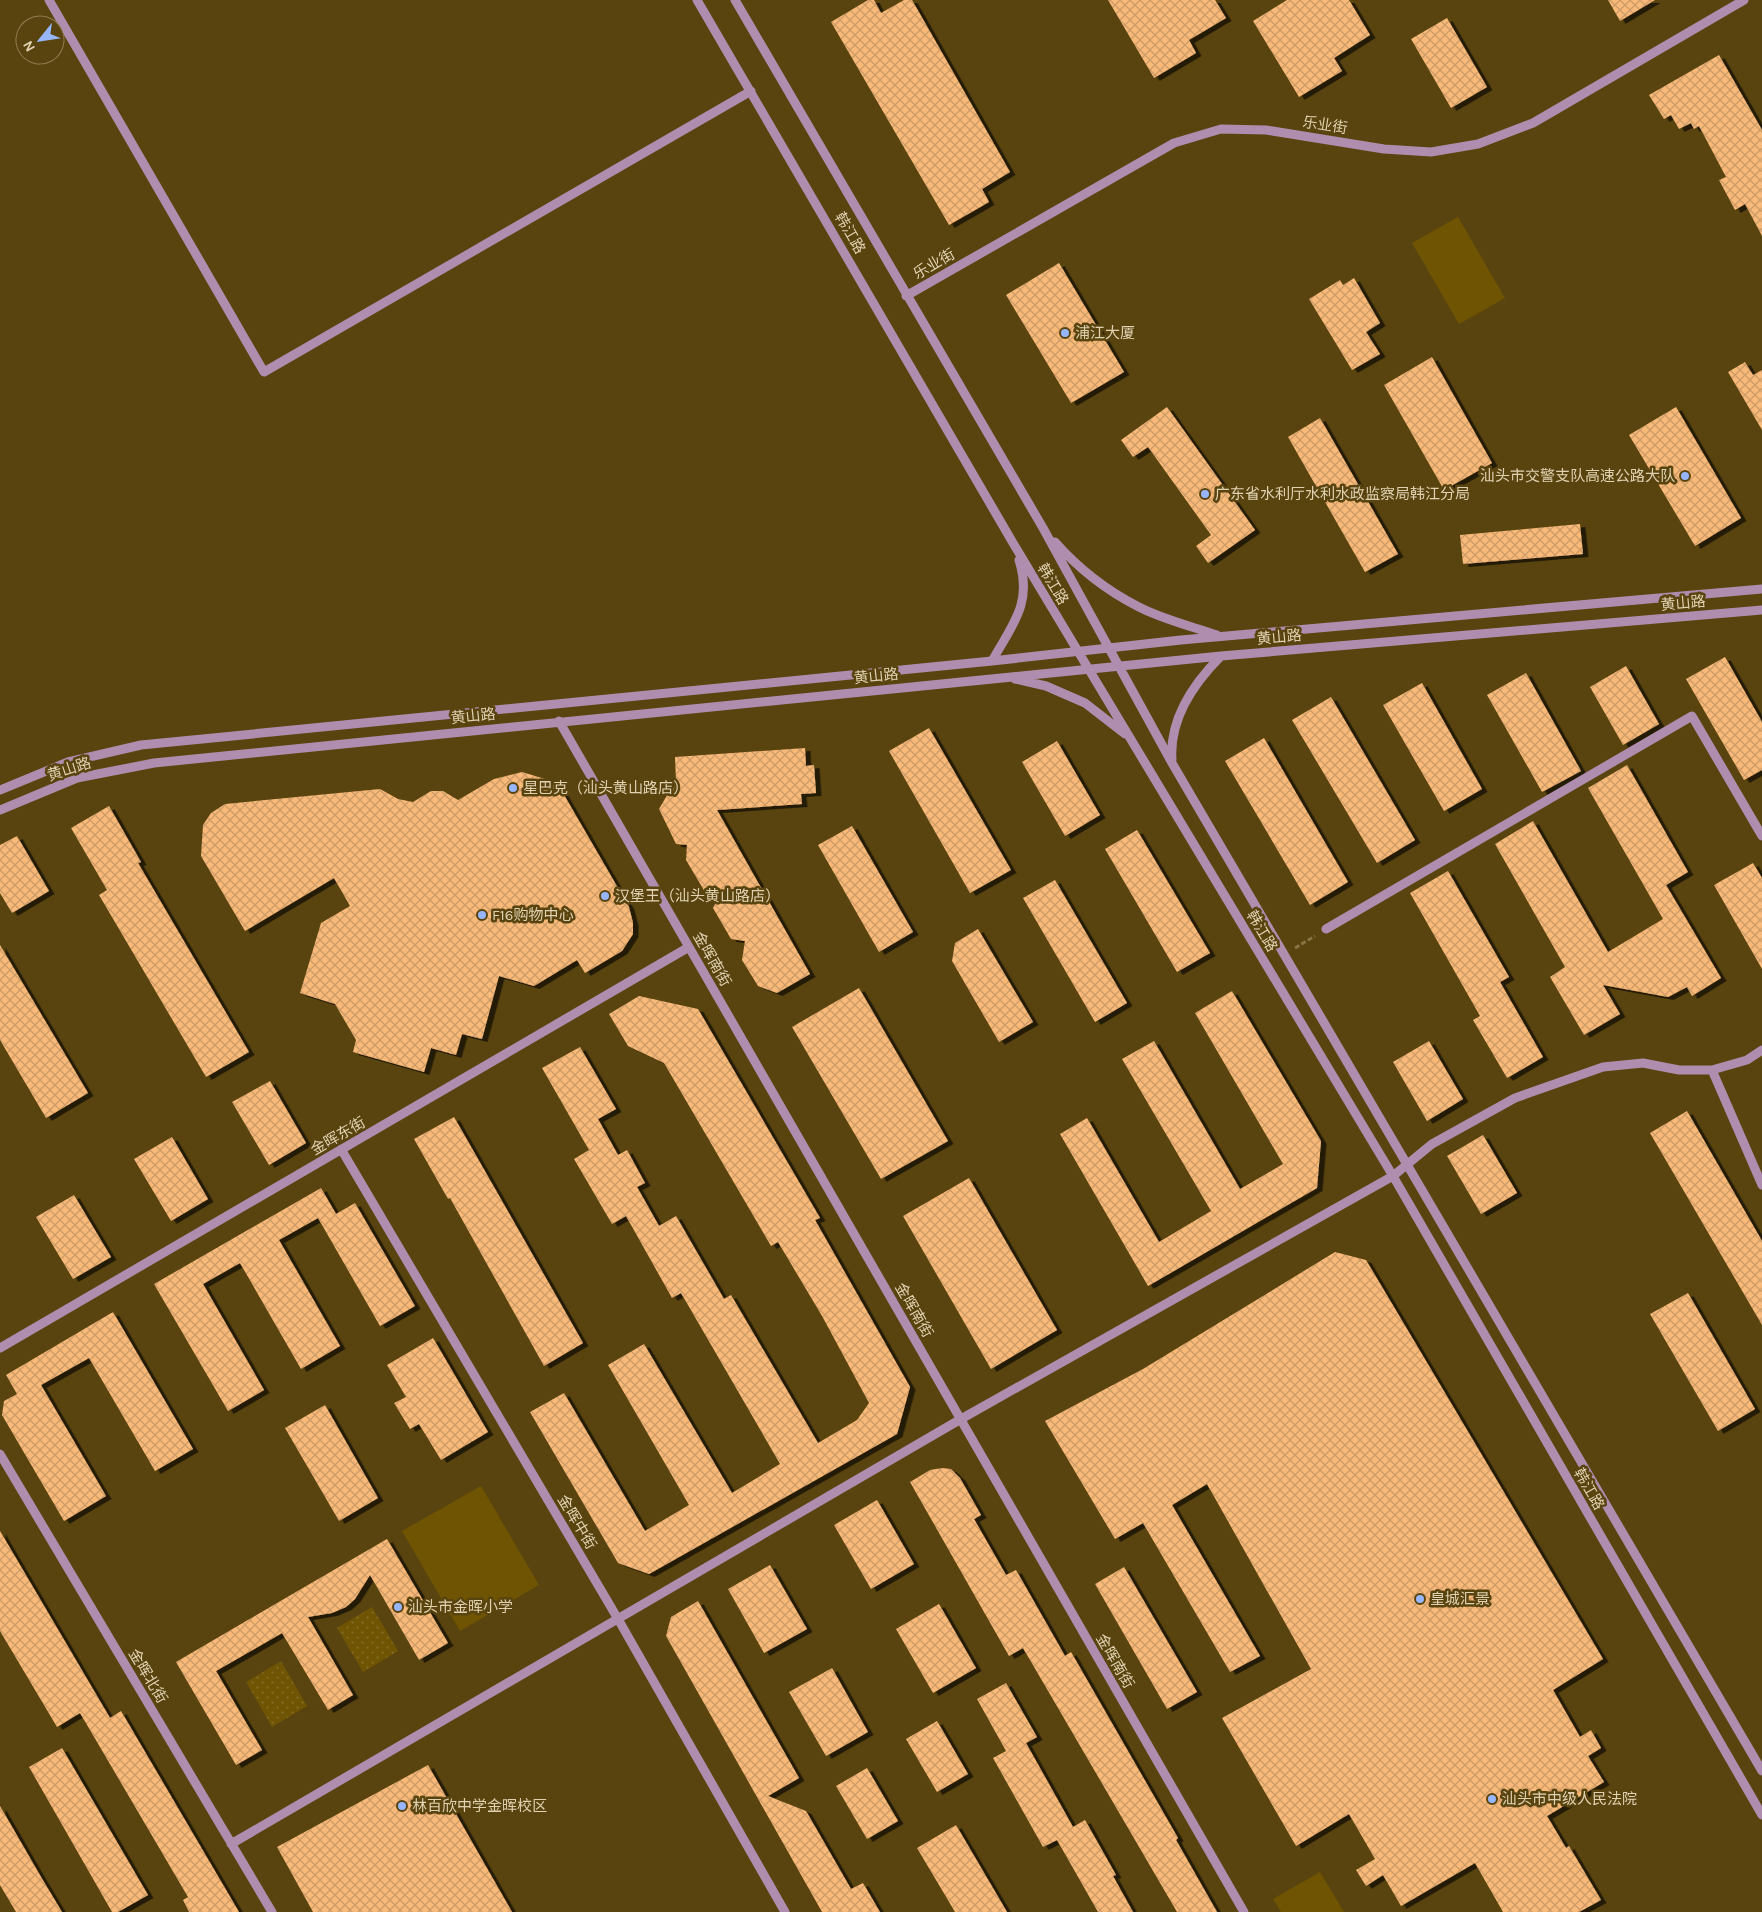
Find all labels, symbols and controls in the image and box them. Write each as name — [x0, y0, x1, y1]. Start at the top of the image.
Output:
north arrow — [15, 15, 65, 65]
text: N — [19, 38, 39, 55]
street label: 乐业街 — [1301, 113, 1349, 137]
street label: 韩江路 — [831, 209, 869, 257]
street label: 乐业街 — [910, 245, 958, 283]
place label: 浦江大厦 — [1075, 324, 1135, 342]
marker: 浦江大厦 — [1059, 327, 1071, 339]
place label: 汕头市交警支队高速公路大队 — [1480, 467, 1675, 485]
marker: 汕头市交警支队高速公路大队 — [1679, 470, 1691, 482]
place label: 广东省水利厅水利水政监察局韩江分局 — [1215, 485, 1470, 503]
marker: 广东省水利厅水利水政监察局韩江分局 — [1199, 488, 1211, 500]
street label: 韩江路 — [1034, 560, 1072, 608]
street label: 黄山路 — [1660, 592, 1706, 614]
street label: 黄山路 — [1256, 626, 1302, 648]
street label: 黄山路 — [853, 665, 899, 687]
street label: 黄山路 — [450, 705, 496, 727]
street label: 黄山路 — [45, 753, 93, 785]
place label: 星巴克（汕头黄山路店） — [523, 779, 688, 797]
marker: 星巴克（汕头黄山路店） — [507, 782, 519, 794]
place label: 汉堡王（汕头黄山路店） — [615, 887, 780, 905]
marker: 汉堡王（汕头黄山路店） — [599, 890, 611, 902]
place label: F16购物中心 — [492, 906, 573, 924]
street label: 韩江路 — [1243, 907, 1281, 955]
marker: F16购物中心 — [476, 909, 488, 921]
street label: 金晖南街 — [689, 929, 735, 989]
street label: 金晖东街 — [308, 1113, 368, 1159]
street label: 金晖南街 — [891, 1280, 937, 1340]
street label: 韩江路 — [1570, 1465, 1608, 1513]
street label: 金晖中街 — [554, 1492, 600, 1552]
place label: 皇城汇景 — [1430, 1590, 1490, 1608]
marker: 皇城汇景 — [1414, 1593, 1426, 1605]
place label: 汕头市金晖小学 — [408, 1598, 513, 1616]
marker: 汕头市金晖小学 — [392, 1601, 404, 1613]
street label: 金晖南街 — [1092, 1631, 1138, 1691]
street label: 金晖北街 — [125, 1646, 171, 1706]
place label: 汕头市中级人民法院 — [1502, 1790, 1637, 1808]
marker: 汕头市中级人民法院 — [1486, 1793, 1498, 1805]
place label: 林百欣中学金晖校区 — [412, 1797, 547, 1815]
marker: 林百欣中学金晖校区 — [396, 1800, 408, 1812]

